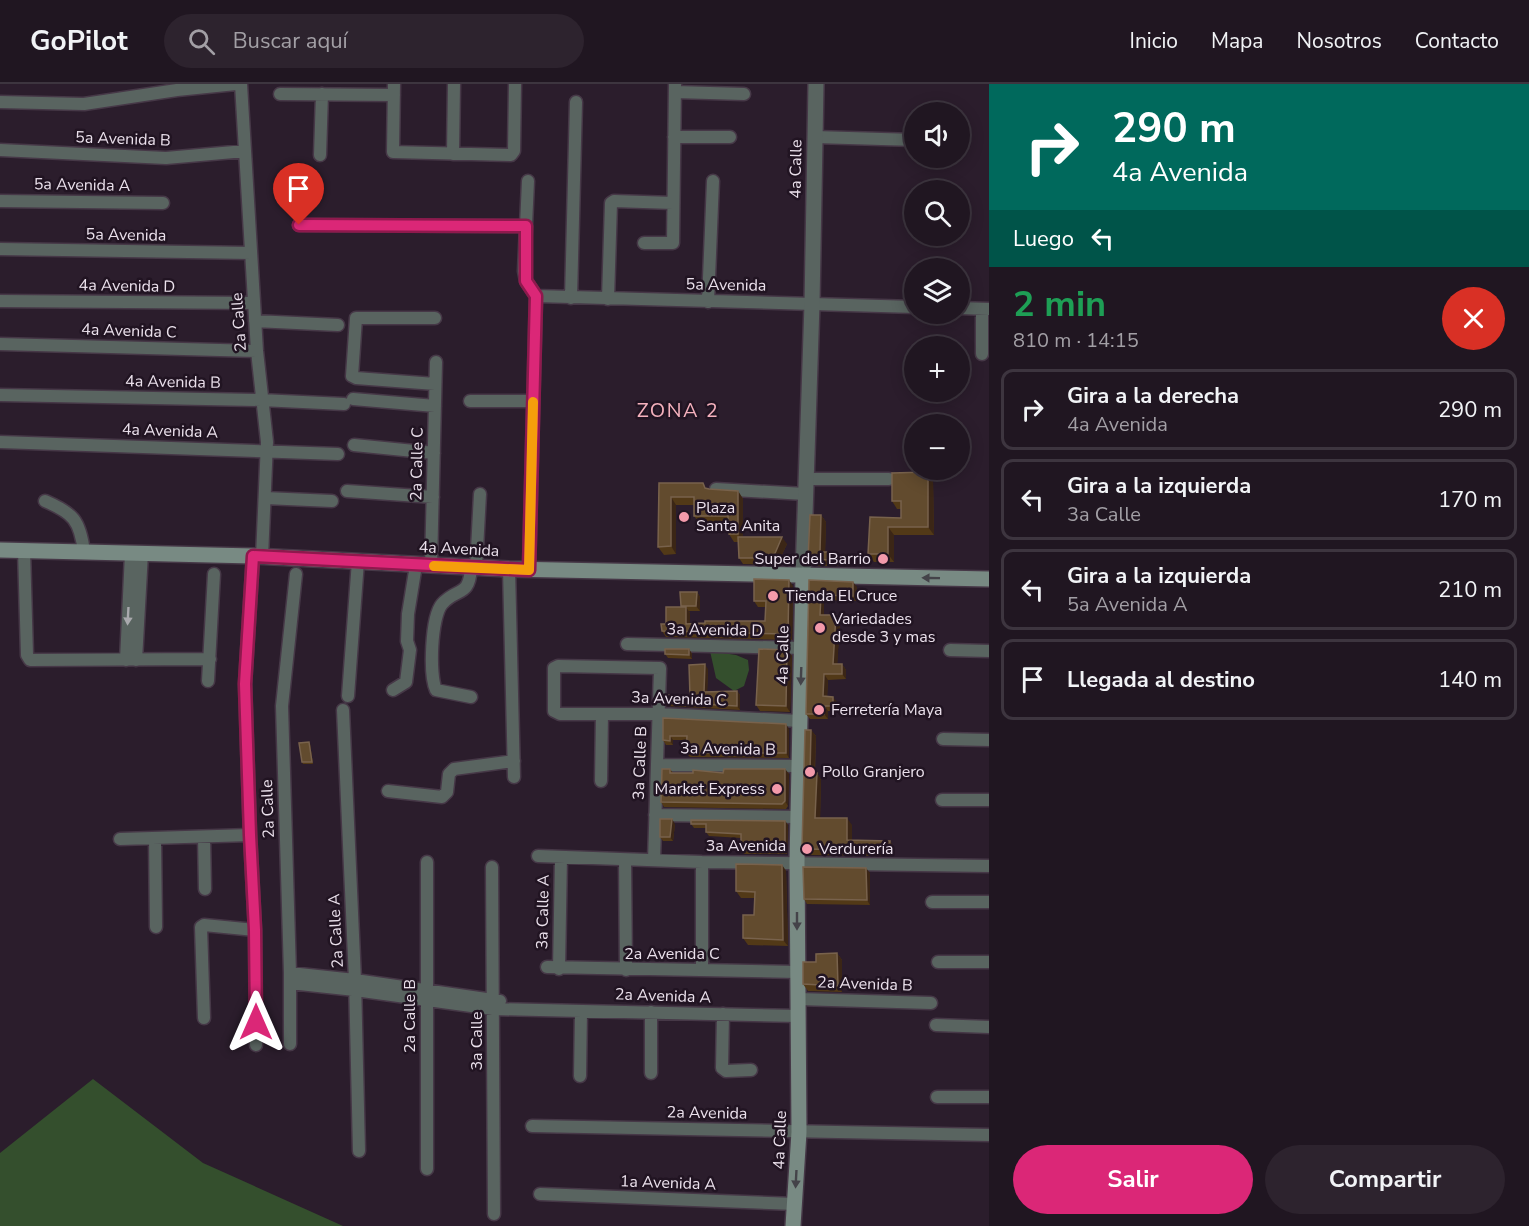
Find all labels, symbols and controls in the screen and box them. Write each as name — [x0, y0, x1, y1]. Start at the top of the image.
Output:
search box — [164, 14, 584, 68]
text: GoPilot — [30, 22, 128, 60]
icon: search — [185, 25, 218, 58]
text: Buscar aquí — [233, 26, 348, 56]
text: Inicio — [1130, 27, 1178, 55]
text: Mapa — [1211, 27, 1263, 55]
text: Nosotros — [1296, 27, 1382, 55]
text: Contacto — [1415, 27, 1499, 55]
text: 290 m — [1112, 100, 1236, 157]
map controls — [904, 102, 970, 480]
button: sound — [904, 102, 970, 168]
icon: right — [1013, 108, 1091, 186]
street label: 5a Avenida B — [75, 126, 171, 152]
street label: 4a Calle — [784, 139, 808, 199]
text: 4a Avenida — [1112, 154, 1248, 191]
pin — [273, 163, 324, 225]
icon: arrive — [282, 172, 315, 205]
street label: 5a Avenida A — [34, 173, 131, 197]
button: search — [904, 180, 970, 246]
icon: left — [1086, 222, 1119, 255]
street label: 5a Avenida — [85, 223, 167, 247]
text: Luego — [1013, 224, 1074, 254]
button: layers — [904, 258, 970, 324]
street label: 5a Avenida — [685, 273, 767, 297]
street label: 4a Avenida D — [78, 274, 176, 298]
text: 2 min — [1013, 280, 1106, 329]
button: close — [1442, 287, 1505, 350]
street label: 2a Calle — [226, 292, 252, 352]
street label: 4a Avenida C — [81, 318, 177, 344]
text: 810 m · 14:15 — [1013, 327, 1139, 354]
button: + — [904, 336, 970, 402]
street label: 4a Avenida B — [125, 370, 221, 394]
text: Gira a la derecha — [1067, 381, 1239, 411]
icon: right — [1016, 393, 1049, 426]
text: 290 m — [1438, 395, 1502, 425]
district label: ZONA 2 — [637, 397, 719, 424]
text: 4a Avenida — [1067, 411, 1168, 438]
button: − — [904, 414, 970, 480]
street label: 4a Avenida A — [121, 418, 219, 444]
street label: 2a Calle C — [405, 427, 429, 501]
text: Gira a la izquierda — [1067, 471, 1251, 501]
icon: left — [1016, 483, 1049, 516]
text: 170 m — [1438, 485, 1502, 515]
place label: Plaza Santa Anita — [696, 497, 780, 537]
text: 3a Calle — [1067, 501, 1141, 528]
marker: Plaza Santa Anita — [677, 510, 691, 524]
street label: 4a Avenida — [418, 536, 500, 562]
place label: Super del Barrio — [754, 548, 871, 570]
marker: Super del Barrio — [876, 552, 890, 566]
text: Gira a la izquierda — [1067, 561, 1251, 591]
one-way arrow — [921, 573, 940, 583]
icon: left — [1016, 573, 1049, 606]
text: 210 m — [1438, 575, 1502, 605]
place label: Tienda El Cruce — [785, 585, 897, 607]
marker: Tienda El Cruce — [766, 589, 780, 603]
text: 5a Avenida A — [1067, 591, 1188, 618]
one-way arrow — [123, 607, 132, 626]
place label: Variedades desde 3 y mas — [831, 608, 935, 648]
street label: 3a Avenida D — [666, 618, 764, 642]
marker: Variedades desde 3 y mas — [813, 621, 827, 635]
street label: 4a Calle — [771, 625, 795, 685]
icon: arrive — [1016, 663, 1049, 696]
text: Llegada al destino — [1067, 665, 1255, 695]
text: 140 m — [1438, 665, 1502, 695]
one-way arrow — [796, 666, 806, 685]
street label: 3a Avenida C — [631, 686, 727, 712]
place label: Ferretería Maya — [831, 699, 943, 721]
marker: Ferretería Maya — [812, 703, 826, 717]
street label: 3a Calle B — [628, 726, 652, 800]
street label: 3a Avenida B — [680, 737, 776, 761]
place label: Pollo Granjero — [822, 761, 925, 783]
marker: Pollo Granjero — [803, 765, 817, 779]
place label: Market Express — [655, 778, 765, 800]
street label: 2a Calle — [256, 779, 280, 839]
marker: Market Express — [770, 782, 784, 796]
street label: 3a Avenida — [706, 835, 786, 857]
place label: Verdurería — [818, 838, 894, 860]
marker: Verdurería — [800, 842, 814, 856]
street label: 3a Calle A — [531, 874, 555, 950]
street label: 2a Calle A — [323, 893, 349, 969]
one-way arrow — [792, 911, 802, 930]
street label: 2a Avenida C — [624, 943, 720, 965]
street label: 2a Avenida B — [817, 971, 913, 997]
street label: 2a Calle B — [399, 979, 421, 1053]
street label: 2a Avenida A — [614, 983, 712, 1009]
position arrow — [224, 990, 288, 1054]
street label: 3a Calle — [466, 1011, 488, 1071]
street label: 2a Avenida — [666, 1101, 748, 1125]
street label: 4a Calle — [768, 1110, 792, 1170]
button: Salir — [1013, 1145, 1253, 1214]
button: Compartir — [1265, 1145, 1505, 1214]
one-way arrow — [792, 1169, 801, 1188]
street label: 1a Avenida A — [619, 1170, 717, 1196]

